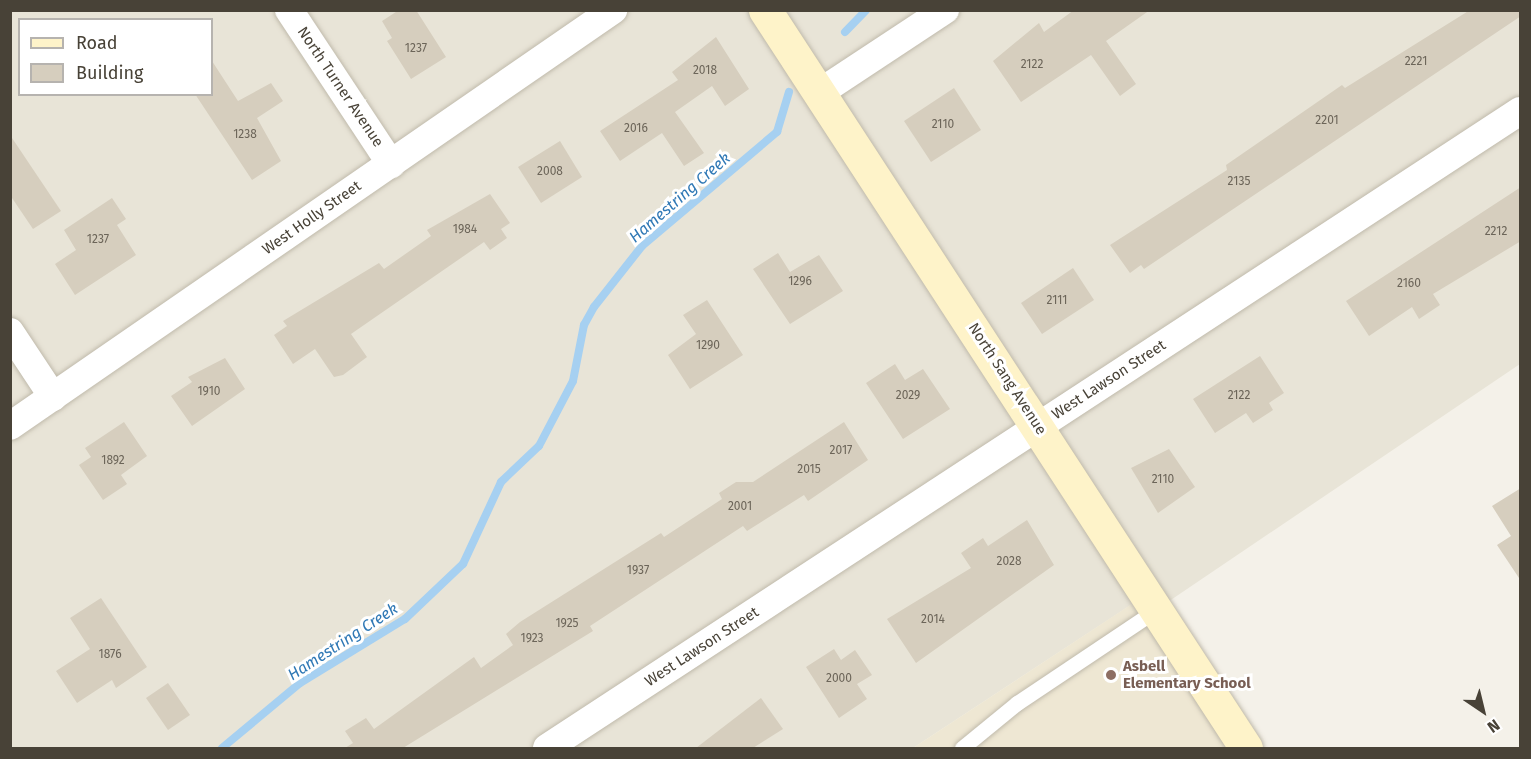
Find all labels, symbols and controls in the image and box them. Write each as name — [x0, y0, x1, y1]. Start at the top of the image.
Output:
legend — [18, 18, 213, 96]
street label: North Turner Avenue — [293, 23, 387, 151]
text: Road — [76, 32, 118, 54]
house number: 1237 — [405, 42, 427, 56]
house number: 2221 — [1405, 55, 1427, 69]
house number: 2122 — [1021, 58, 1043, 72]
text: Building — [76, 62, 143, 84]
house number: 2018 — [693, 64, 717, 78]
house number: 2201 — [1315, 114, 1339, 128]
house number: 2110 — [932, 118, 954, 132]
house number: 2016 — [624, 122, 648, 136]
house number: 1238 — [233, 128, 257, 142]
water label: Hamestring Creek — [626, 149, 734, 247]
house number: 2008 — [537, 165, 563, 179]
house number: 2135 — [1228, 175, 1250, 189]
street label: West Holly Street — [259, 177, 365, 259]
house number: 1984 — [453, 223, 477, 237]
house number: 2212 — [1485, 225, 1507, 239]
house number: 1237 — [87, 233, 109, 247]
house number: 1296 — [788, 275, 812, 289]
house number: 2160 — [1397, 277, 1421, 291]
house number: 2111 — [1047, 294, 1067, 308]
street label: North Sang Avenue — [964, 320, 1050, 438]
street label: West Lawson Street — [1049, 336, 1169, 424]
house number: 1290 — [696, 339, 720, 353]
house number: 1910 — [197, 385, 221, 399]
house number: 2029 — [896, 389, 920, 403]
house number: 2122 — [1228, 389, 1250, 403]
house number: 2017 — [830, 444, 852, 458]
house number: 1892 — [101, 454, 125, 468]
house number: 2015 — [797, 463, 821, 477]
house number: 2110 — [1152, 473, 1174, 487]
house number: 2001 — [728, 500, 752, 514]
house number: 2028 — [996, 555, 1022, 569]
house number: 1937 — [627, 564, 649, 578]
water label: Hamestring Creek — [284, 599, 402, 685]
street label: West Lawson Street — [642, 603, 762, 691]
house number: 2014 — [921, 613, 945, 627]
house number: 1925 — [555, 617, 579, 631]
house number: 1923 — [520, 632, 544, 646]
house number: 1876 — [98, 648, 122, 662]
place label: Asbell Elementary School — [1123, 657, 1251, 692]
marker: Asbell Elementary School — [1104, 668, 1118, 682]
house number: 2000 — [826, 672, 852, 686]
north arrow — [1453, 681, 1513, 741]
text: N — [1484, 715, 1503, 737]

